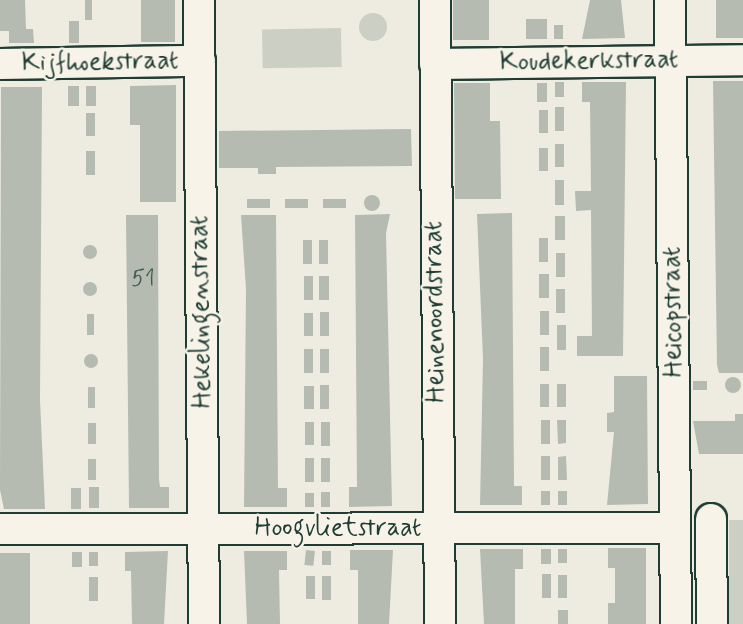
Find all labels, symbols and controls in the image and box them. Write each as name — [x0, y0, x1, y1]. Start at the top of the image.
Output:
street label: Koudekerkstraat — [499, 45, 679, 79]
street label: Kijfhoekstraat — [21, 46, 179, 80]
street label: Hekelingenstraat — [185, 215, 219, 409]
street label: Heinenoordstraat — [419, 221, 453, 403]
street label: Heicopstraat — [657, 246, 691, 378]
house number: 51 — [131, 265, 155, 293]
street label: Hoogvlietstraat — [255, 513, 421, 545]

